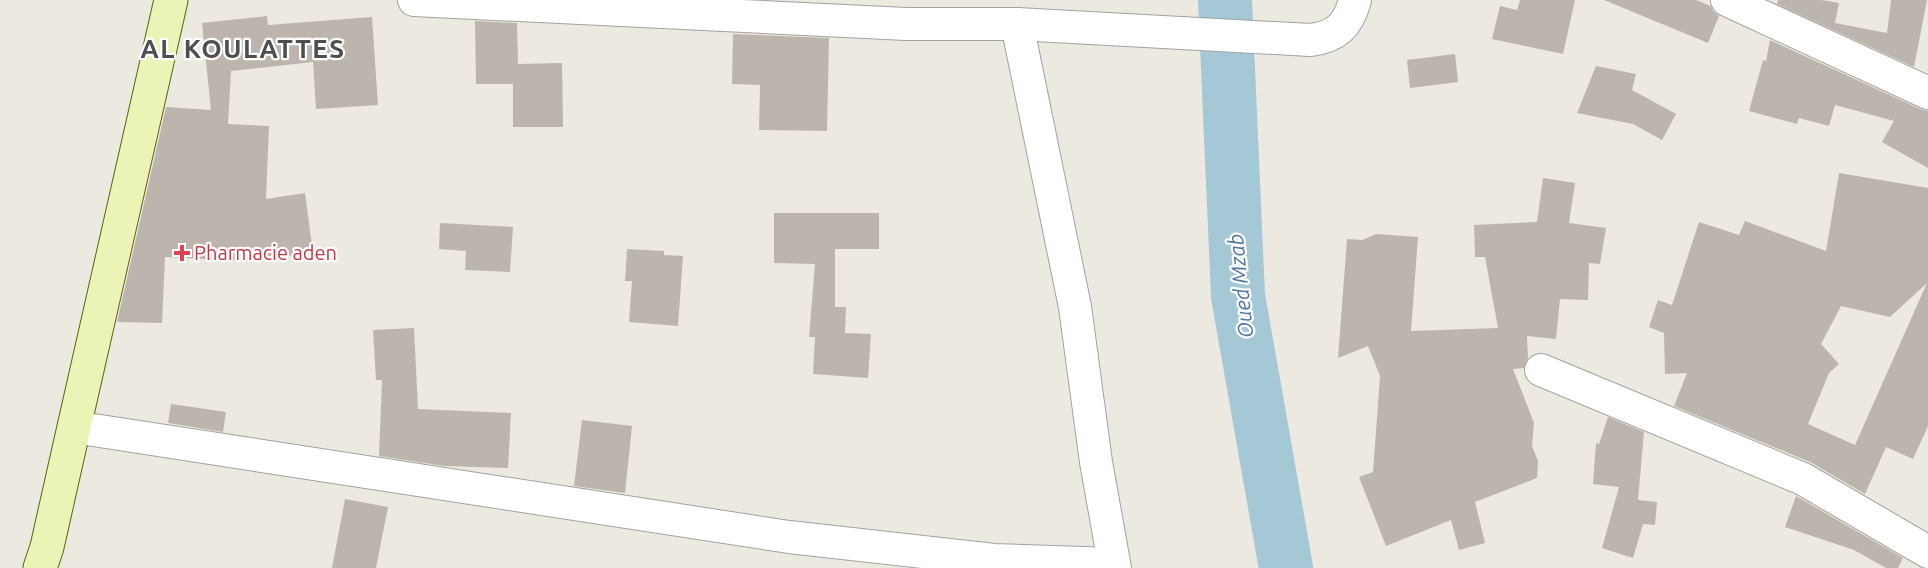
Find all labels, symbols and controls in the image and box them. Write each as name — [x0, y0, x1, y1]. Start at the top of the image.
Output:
district label: AL KOULATTES — [141, 34, 345, 63]
water label: Oued Mzab — [1223, 233, 1257, 339]
place label: Pharmacie aden — [194, 241, 337, 264]
marker: Pharmacie aden — [175, 246, 189, 260]

